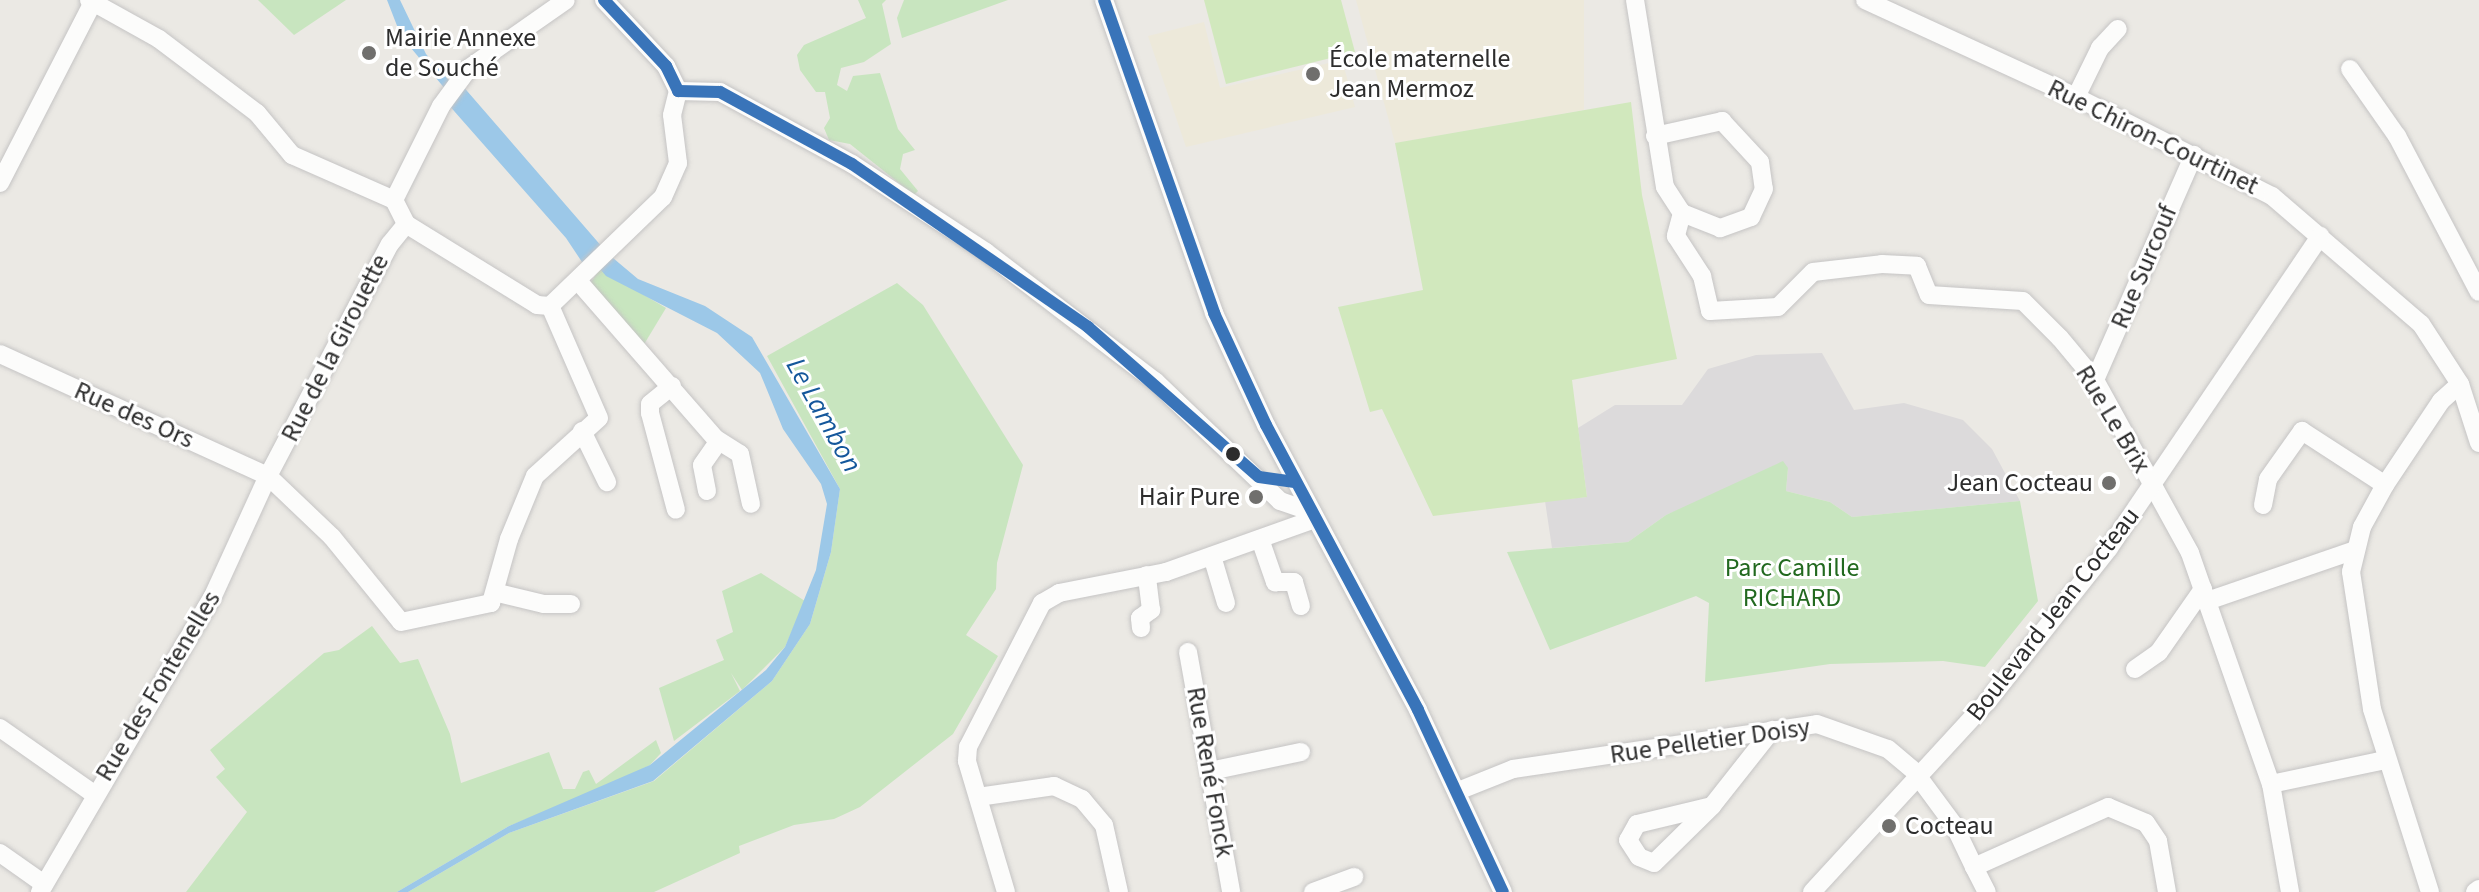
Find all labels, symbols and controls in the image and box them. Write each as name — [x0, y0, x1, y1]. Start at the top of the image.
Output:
place label: Mairie Annexe de Souché — [385, 22, 536, 84]
place label: École maternelle Jean Mermoz — [1329, 43, 1510, 104]
marker: Mairie Annexe de Souché — [360, 44, 378, 62]
marker: École maternelle Jean Mermoz — [1304, 65, 1322, 83]
street label: Rue Chiron-Courtinet — [2043, 72, 2263, 202]
street label: Rue Surcouf — [2104, 201, 2184, 333]
street label: Rue de la Girouette — [274, 249, 396, 447]
water label: Le Lambon — [779, 352, 869, 478]
street label: Rue Le Brix — [2069, 360, 2157, 478]
street label: Rue des Ors — [69, 375, 199, 455]
unlabelled marker — [1225, 446, 1241, 462]
place label: Jean Cocteau — [1947, 467, 2093, 499]
marker: Jean Cocteau — [2100, 474, 2118, 492]
place label: Hair Pure — [1139, 481, 1240, 513]
marker: Hair Pure — [1247, 488, 1265, 506]
street label: Boulevard Jean Cocteau — [1960, 501, 2146, 727]
park label: Parc Camille RICHARD — [1725, 552, 1859, 614]
street label: Rue des Fontenelles — [89, 585, 227, 787]
street label: Rue René Fonck — [1180, 684, 1240, 860]
street label: Rue Pelletier Doisy — [1608, 712, 1812, 770]
place label: Cocteau — [1905, 810, 1994, 842]
marker: Cocteau — [1880, 817, 1898, 835]

